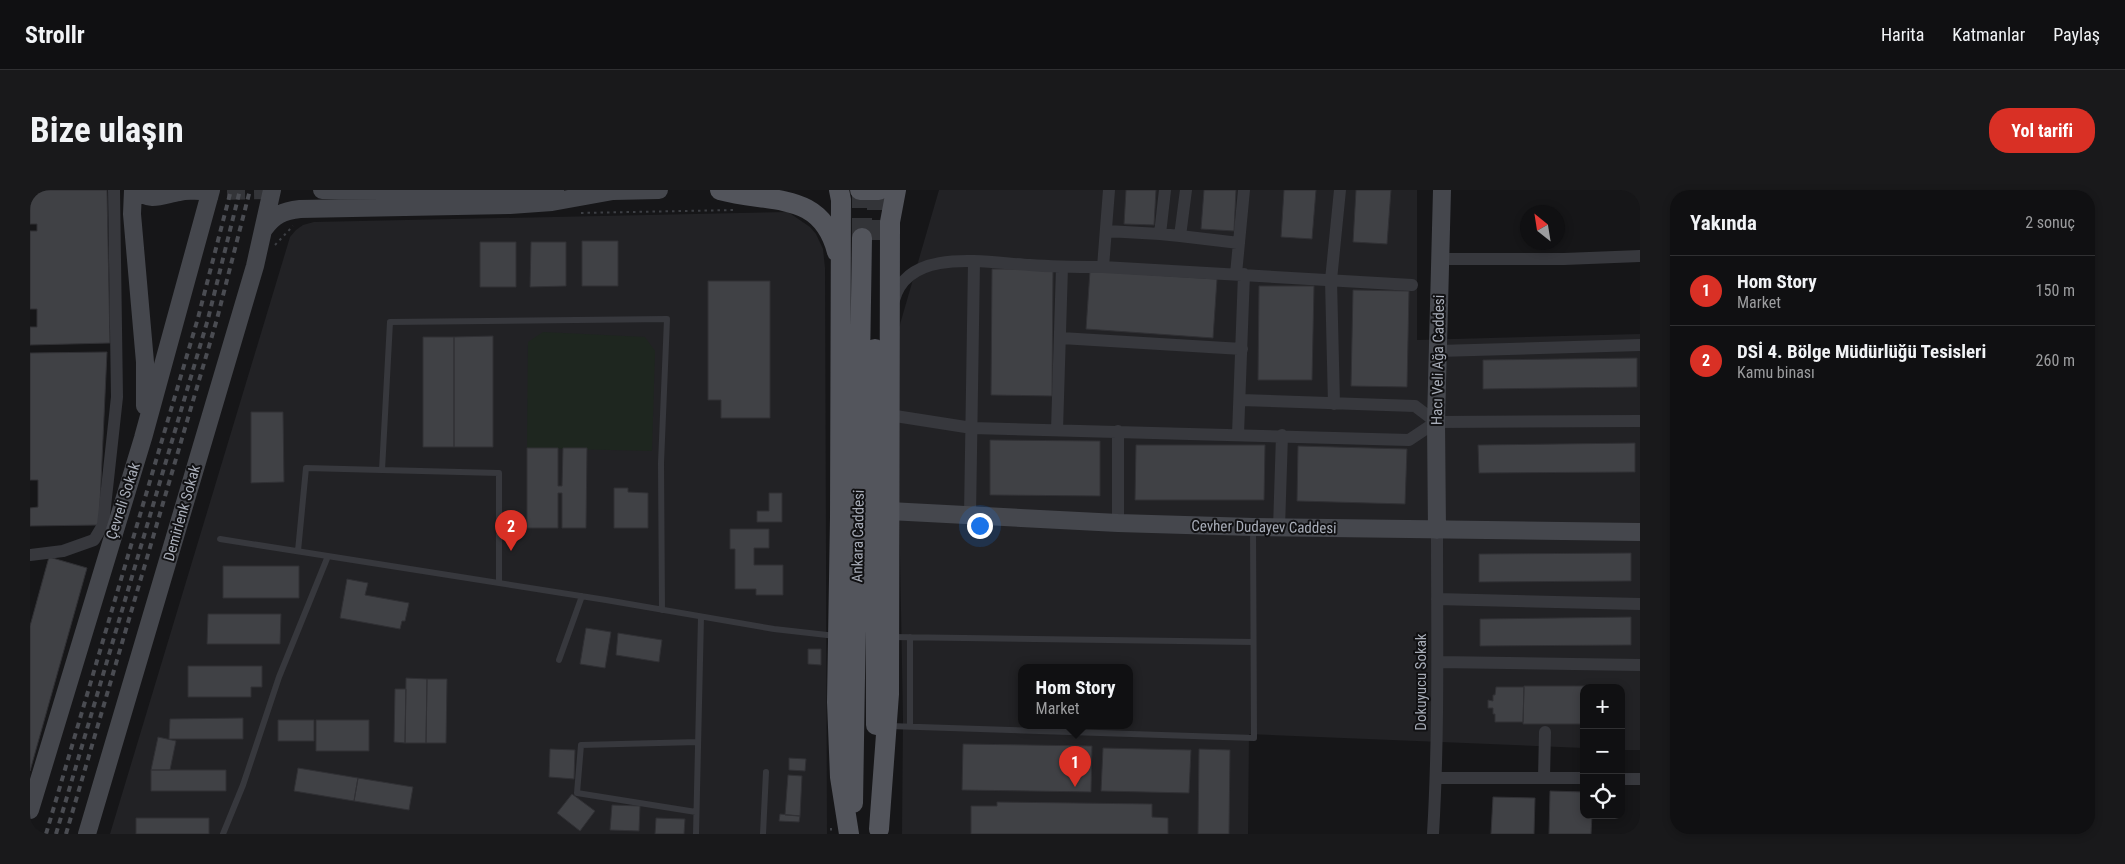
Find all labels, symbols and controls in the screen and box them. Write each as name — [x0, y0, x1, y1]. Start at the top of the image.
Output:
text: Strollr — [25, 21, 85, 49]
text: Harita — [1881, 24, 1924, 45]
text: Katmanlar — [1952, 24, 2025, 45]
text: Paylaş — [2053, 24, 2100, 45]
button: Yol tarifi — [1989, 108, 2095, 153]
text: Bize ulaşın — [30, 110, 184, 151]
north arrow — [1520, 205, 1565, 250]
text: Yakında — [1690, 211, 1757, 235]
text: 2 sonuç — [2025, 213, 2075, 232]
text: Hom Story — [1737, 270, 1817, 293]
text: 1 — [1702, 281, 1710, 300]
text: 150 m — [2036, 281, 2075, 300]
text: Market — [1737, 293, 1781, 312]
street label: Hacı Veli Ağa Caddesi — [1428, 295, 1448, 425]
text: DSİ 4. Bölge Müdürlüğü Tesisleri — [1737, 340, 1986, 363]
text: 2 — [1702, 351, 1710, 370]
text: 260 m — [2036, 351, 2075, 370]
text: Kamu binası — [1737, 363, 1815, 382]
street label: Çevreli Sokak — [102, 460, 144, 542]
street label: Demirlenk Sokak — [160, 463, 204, 563]
street label: Ankara Caddesi — [848, 490, 868, 582]
pin: 2 — [495, 510, 527, 551]
your location — [967, 513, 993, 539]
street label: Cevher Dudayev Caddesi — [1191, 517, 1337, 537]
street label: Dokuyucu Sokak — [1412, 633, 1430, 731]
popup — [1018, 664, 1133, 729]
text: Hom Story — [1036, 676, 1115, 699]
map controls — [1580, 684, 1625, 819]
button: + — [1580, 684, 1625, 729]
text: Market — [1036, 699, 1080, 718]
button: − — [1580, 729, 1625, 774]
pin: 1 — [1059, 746, 1091, 787]
button: locate — [1580, 774, 1625, 819]

